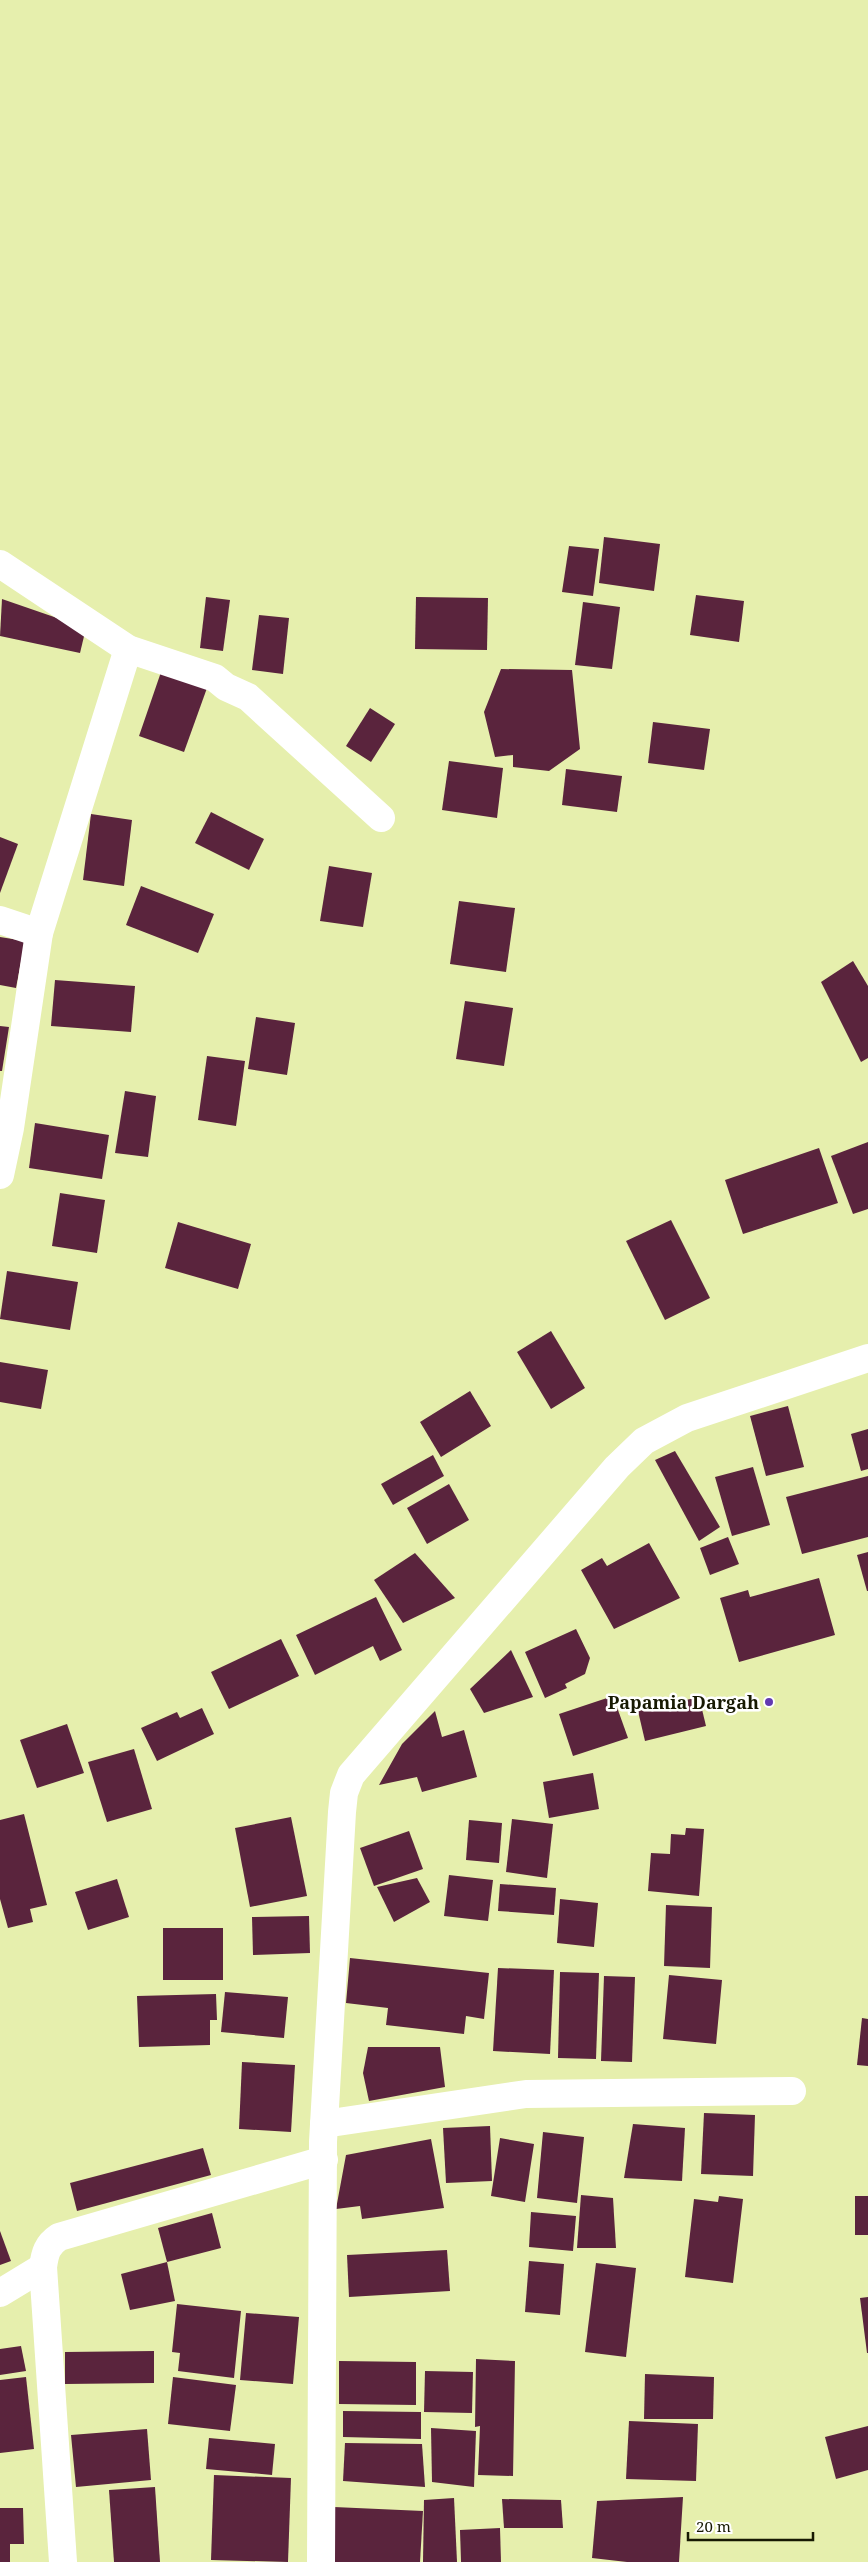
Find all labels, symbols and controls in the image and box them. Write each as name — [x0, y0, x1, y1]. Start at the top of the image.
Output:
place label: Papamia Dargah — [608, 1690, 759, 1714]
marker: Papamia Dargah — [763, 1696, 775, 1708]
scale bar — [688, 2510, 813, 2542]
text: 20 m — [696, 2516, 731, 2536]

